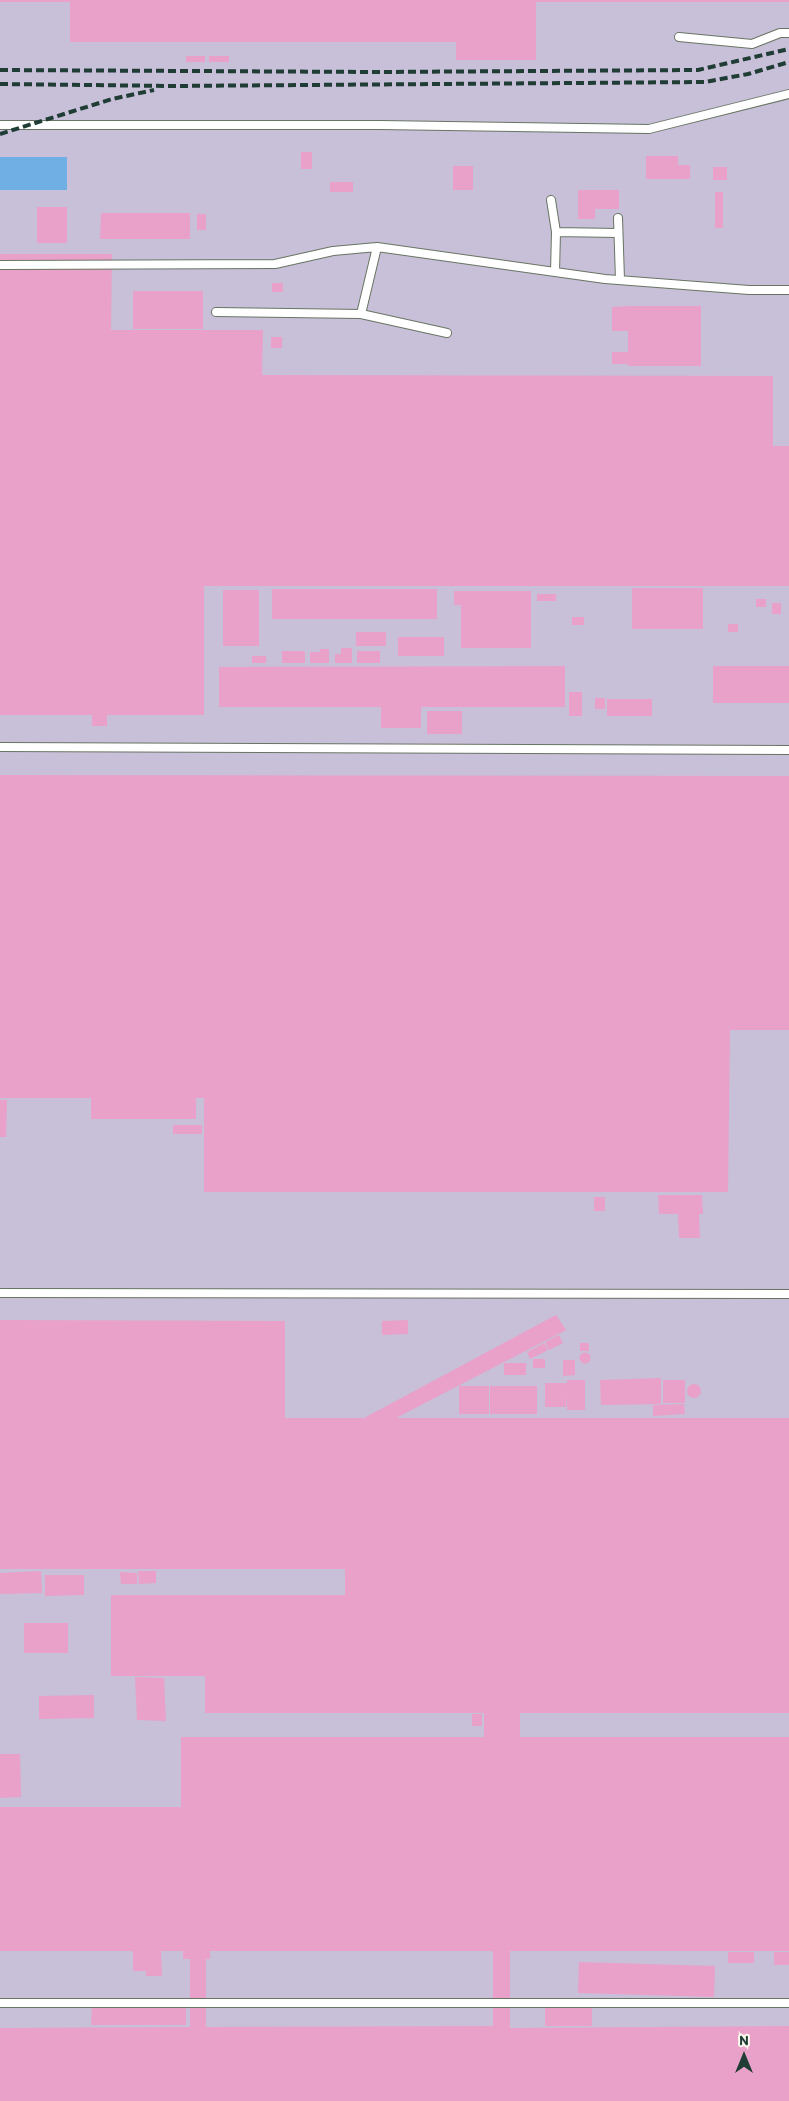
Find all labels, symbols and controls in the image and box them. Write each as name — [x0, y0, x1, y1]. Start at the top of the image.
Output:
north arrow — [719, 2031, 769, 2081]
text: N — [739, 2032, 749, 2049]

